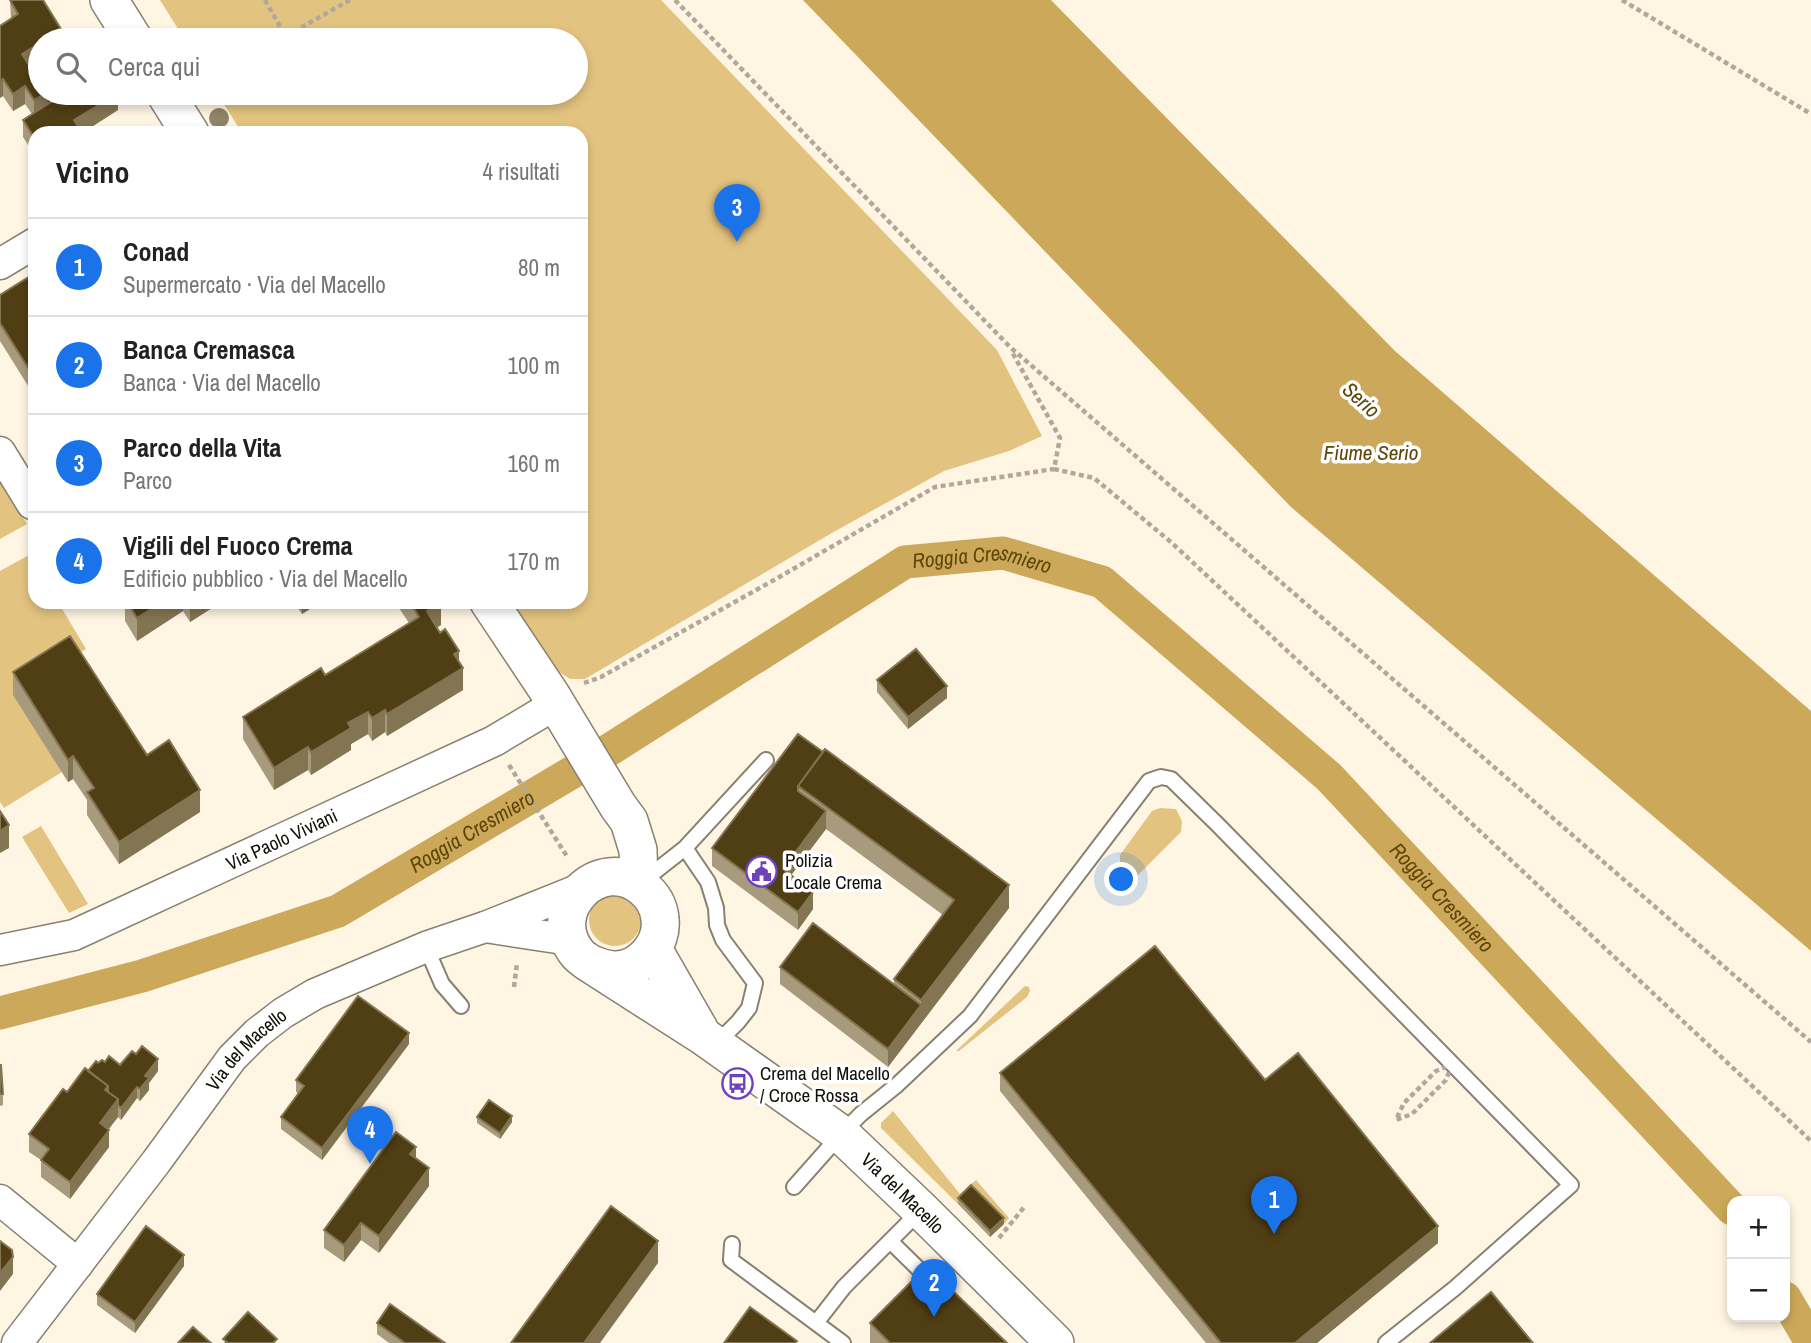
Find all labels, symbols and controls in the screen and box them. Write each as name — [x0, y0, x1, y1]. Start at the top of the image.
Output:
search box — [28, 28, 588, 105]
icon: search — [52, 48, 90, 86]
text: Cerca qui — [108, 49, 200, 84]
text: Vicino — [56, 152, 129, 192]
text: 4 risultati — [482, 156, 560, 187]
pin: 3 — [714, 184, 760, 242]
text: Conad — [123, 234, 189, 269]
text: 1 — [74, 252, 84, 283]
text: 80 m — [518, 252, 560, 283]
text: Supermercato · Via del Macello — [123, 269, 386, 300]
text: Banca Cremasca — [123, 332, 295, 367]
text: 2 — [74, 350, 84, 381]
text: 100 m — [508, 350, 560, 381]
text: Banca · Via del Macello — [123, 367, 321, 398]
water label: Serio — [1336, 375, 1386, 424]
text: Parco della Vita — [123, 430, 281, 465]
water label: Fiume Serio — [1324, 438, 1418, 467]
text: 3 — [74, 448, 84, 479]
text: 160 m — [508, 448, 560, 479]
text: Parco — [123, 465, 172, 496]
text: Vigili del Fuoco Crema — [123, 528, 353, 563]
water label: Roggia Cresmiero — [911, 538, 1055, 580]
text: 4 — [74, 546, 84, 577]
text: 170 m — [508, 546, 560, 577]
text: Edificio pubblico · Via del Macello — [123, 563, 408, 594]
water label: Roggia Cresmiero — [404, 783, 540, 880]
street label: Via Paolo Viviani — [221, 802, 341, 876]
water label: Roggia Cresmiero — [1383, 836, 1501, 959]
place label: Polizia Locale Crema — [785, 847, 882, 895]
public building icon: Polizia Locale Crema — [745, 854, 779, 888]
your location — [1104, 862, 1138, 896]
street label: Via del Macello — [200, 1002, 292, 1096]
place label: Crema del Macello / Croce Rossa — [760, 1060, 890, 1108]
bus stop icon: Crema del Macello / Croce Rossa — [720, 1067, 754, 1101]
pin: 4 — [347, 1106, 393, 1164]
street label: Via del Macello — [856, 1147, 950, 1239]
pin: 1 — [1251, 1176, 1297, 1234]
map controls — [1727, 1196, 1790, 1322]
button: + — [1727, 1196, 1790, 1259]
pin: 2 — [911, 1259, 957, 1317]
button: − — [1727, 1259, 1790, 1322]

